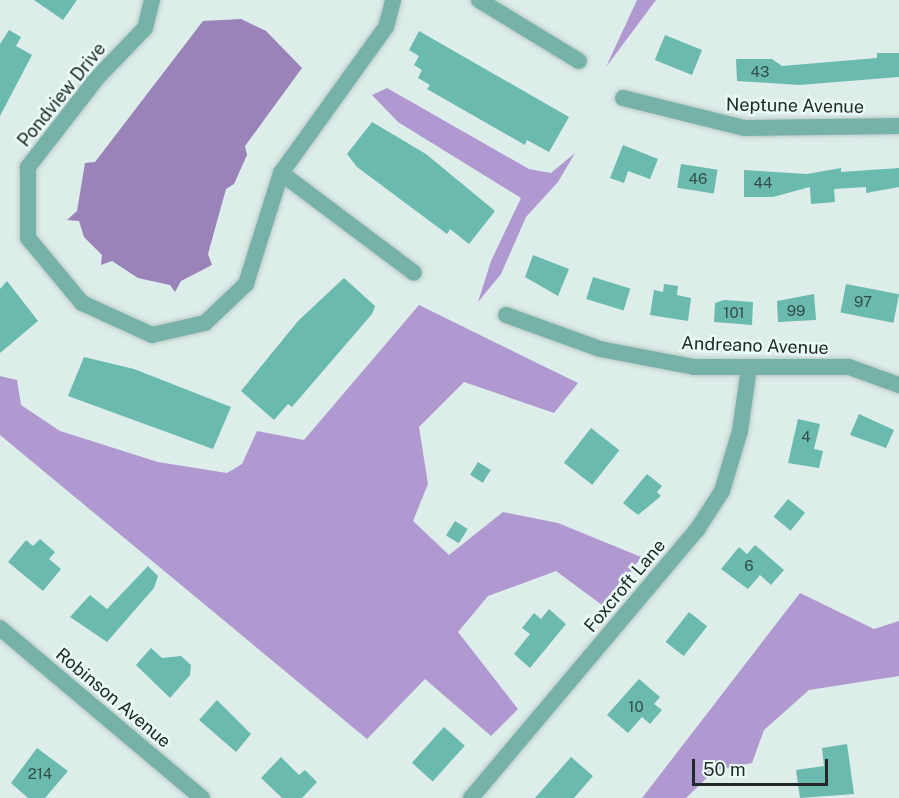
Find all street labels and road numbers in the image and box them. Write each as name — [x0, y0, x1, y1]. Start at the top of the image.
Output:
street label: Pondview Drive — [13, 39, 111, 151]
street label: Neptune Avenue — [726, 94, 864, 118]
street label: Andreano Avenue — [681, 333, 829, 359]
street label: Foxcroft Lane — [580, 535, 670, 637]
street label: Robinson Avenue — [51, 644, 175, 752]

